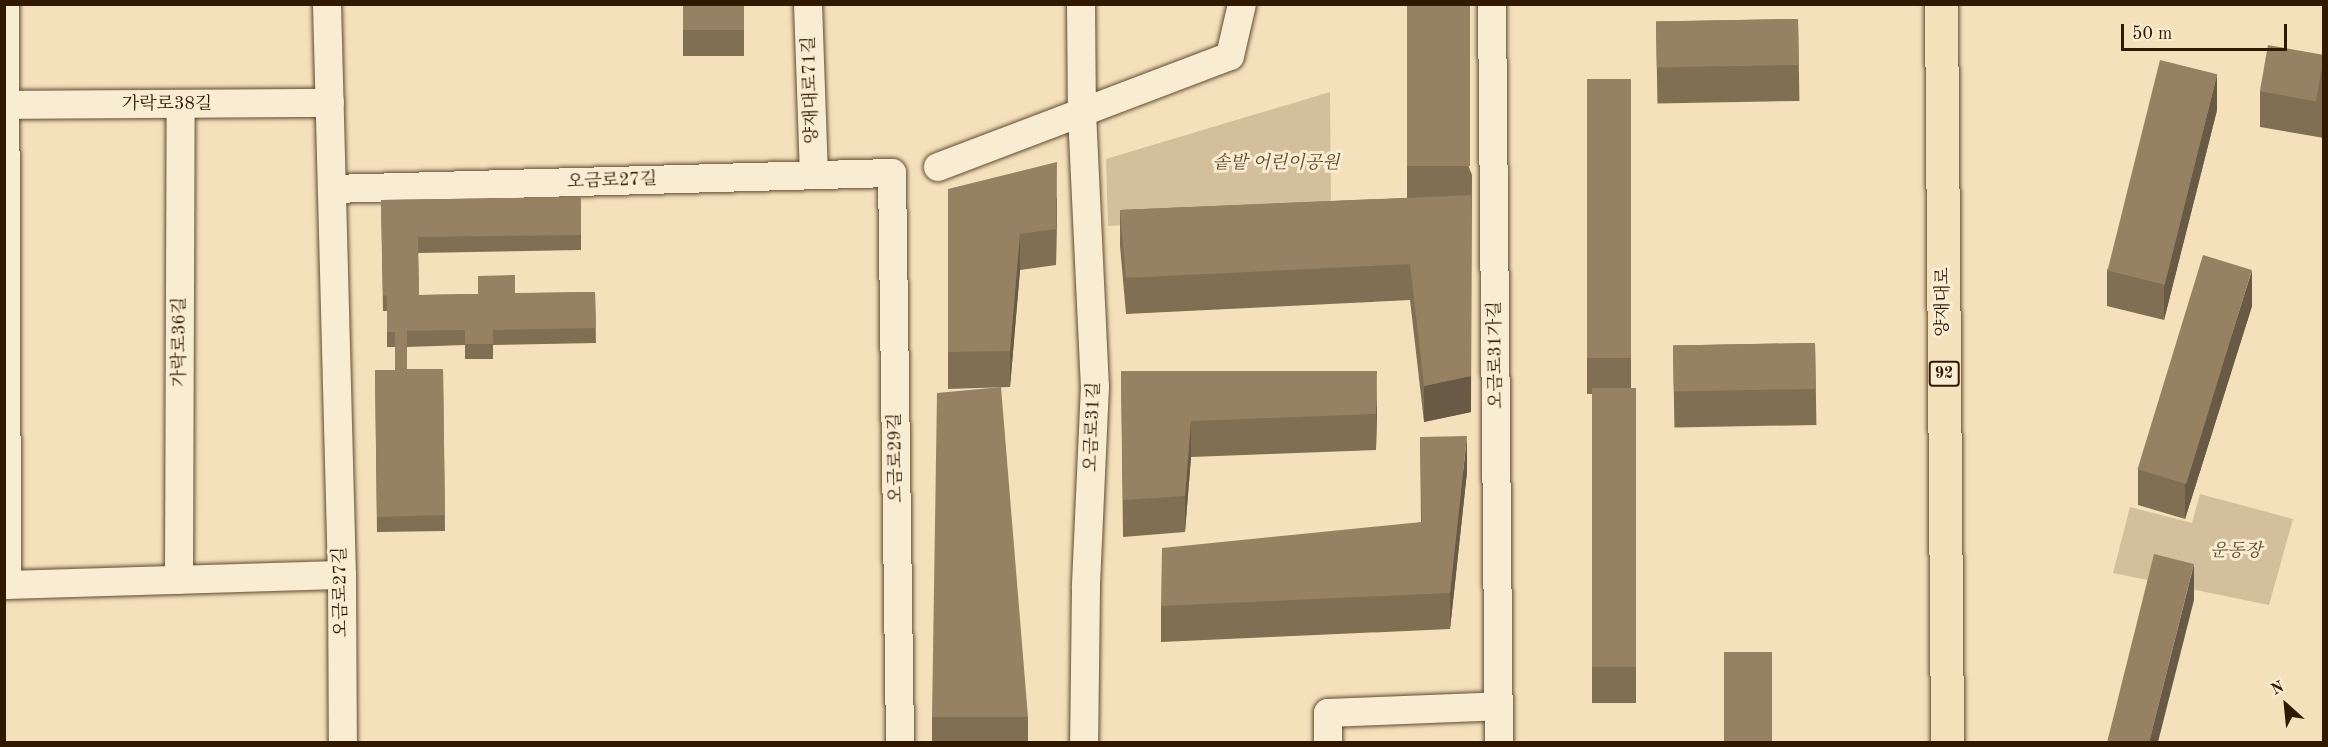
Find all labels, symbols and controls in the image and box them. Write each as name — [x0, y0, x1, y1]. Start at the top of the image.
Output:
scale bar — [2124, 12, 2290, 50]
text: 50 m — [2132, 25, 2172, 43]
street label: 양재대로71길 — [798, 36, 824, 144]
street label: 가락로38길 — [122, 93, 212, 115]
park label: 솥밭 어린이공원 — [1213, 152, 1339, 174]
street label: 오금로27길 — [566, 169, 658, 193]
street label: 양재대로 — [1932, 267, 1954, 337]
street label: 가락로36길 — [169, 297, 191, 387]
street label: 오금로31가길 — [1484, 301, 1508, 409]
road number: 92 — [1928, 361, 1960, 387]
street label: 오금로31길 — [1081, 381, 1105, 473]
street label: 오금로29길 — [884, 413, 908, 503]
park label: 운동장 — [2210, 540, 2262, 562]
street label: 오금로27길 — [329, 547, 353, 637]
north arrow — [2256, 675, 2316, 735]
text: N — [2269, 679, 2287, 699]

